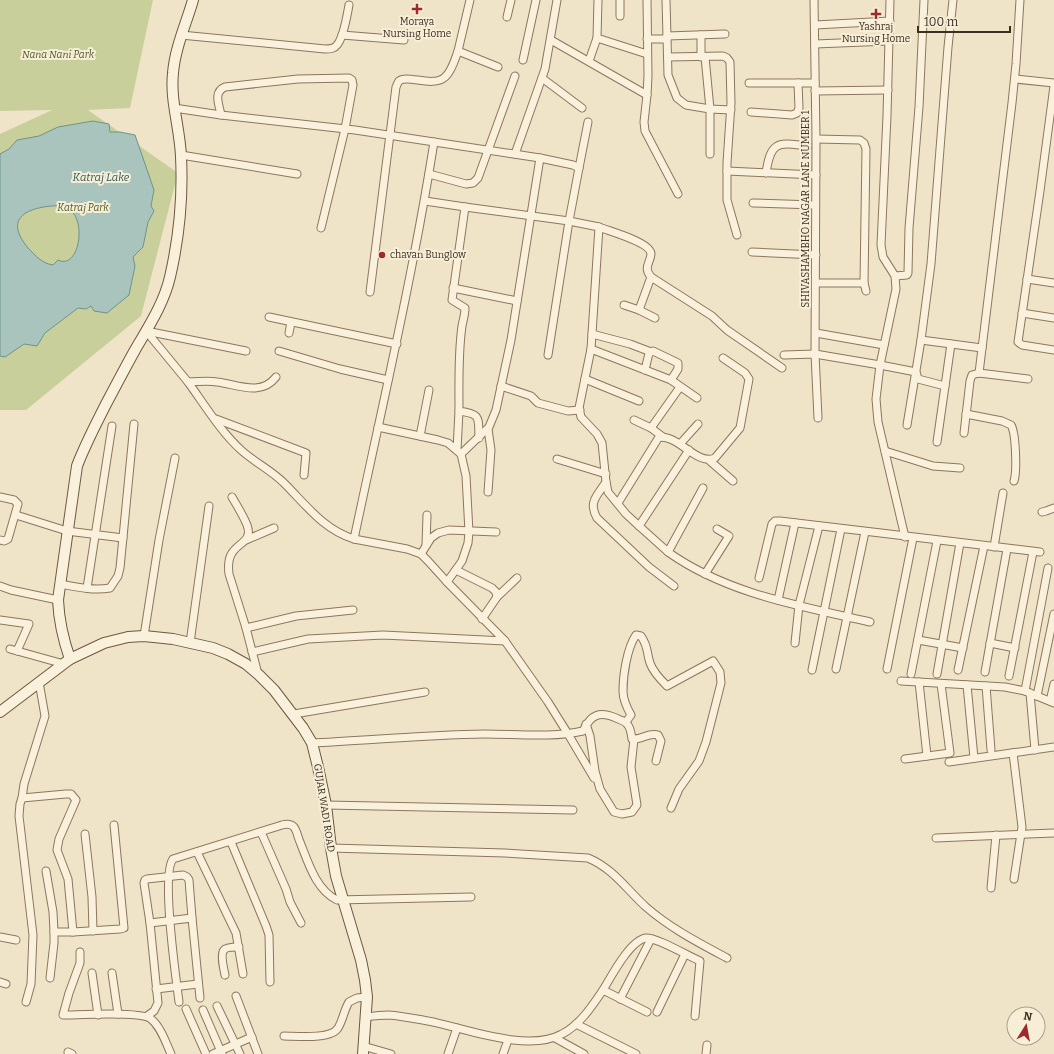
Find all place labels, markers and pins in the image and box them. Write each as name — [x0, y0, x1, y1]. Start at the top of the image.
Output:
marker: Moraya Nursing Home — [411, 3, 423, 15]
marker: Yashraj Nursing Home — [870, 8, 882, 20]
place label: Moraya Nursing Home — [383, 16, 451, 40]
place label: Yashraj Nursing Home — [842, 21, 910, 45]
place label: chavan Bunglow — [390, 249, 467, 261]
marker: chavan Bunglow — [377, 250, 387, 260]

